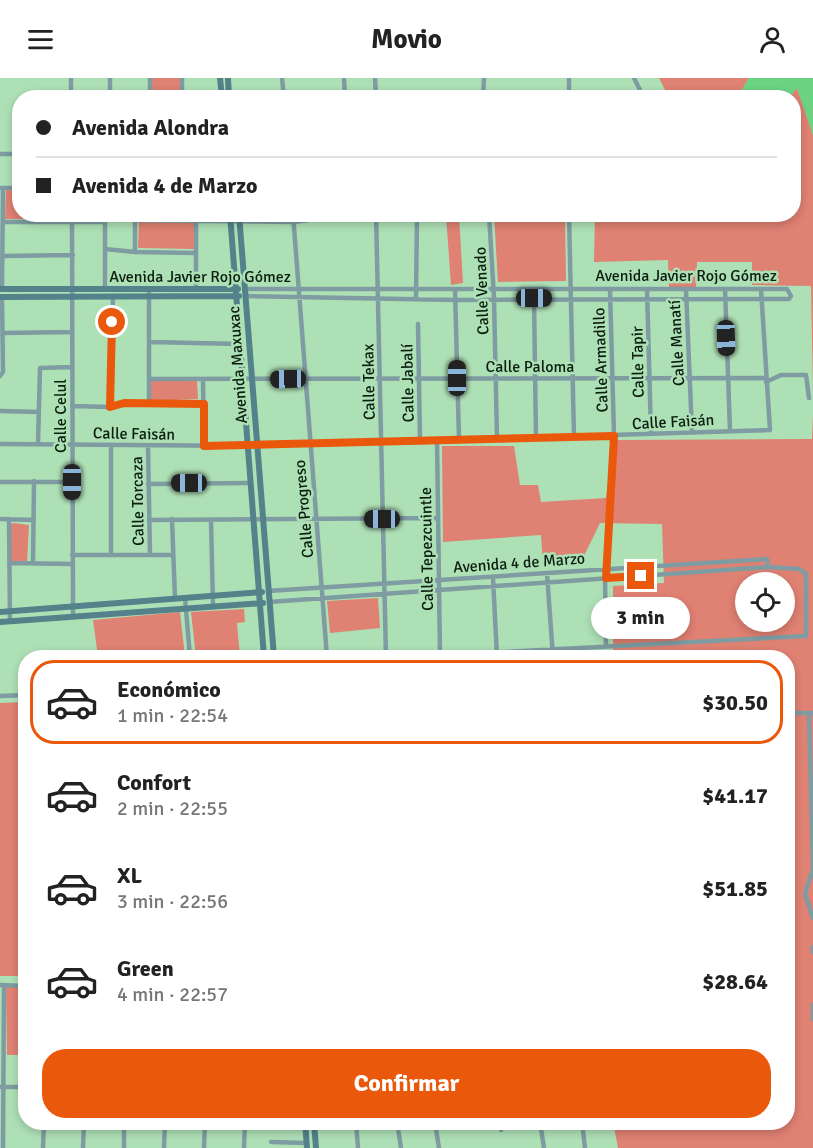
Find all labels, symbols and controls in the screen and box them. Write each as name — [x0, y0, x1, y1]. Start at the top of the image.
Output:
icon: menu — [24, 23, 57, 56]
text: Movio — [371, 23, 442, 56]
icon: person — [756, 23, 789, 56]
text: Avenida Alondra — [72, 114, 229, 141]
text: Avenida 4 de Marzo — [72, 172, 257, 199]
street label: Calle Venado — [470, 247, 494, 335]
street label: Avenida Javier Rojo Gómez — [595, 266, 777, 286]
street label: Avenida Javier Rojo Gómez — [109, 267, 291, 287]
car — [516, 289, 552, 307]
street label: Calle Manatí — [665, 299, 689, 386]
street label: Avenida Maxuxac — [224, 305, 252, 424]
street label: Calle Armadillo — [589, 307, 613, 413]
route start — [98, 308, 125, 335]
car — [716, 320, 736, 356]
street label: Calle Tapir — [627, 326, 649, 398]
street label: Calle Tekax — [358, 343, 380, 420]
street label: Calle Jabalí — [397, 343, 419, 422]
street label: Calle Paloma — [486, 357, 574, 377]
car — [448, 360, 466, 396]
car — [270, 370, 306, 388]
street label: Calle Celul — [51, 379, 71, 453]
street label: Calle Faisán — [631, 410, 715, 434]
street label: Calle Faisán — [93, 423, 175, 445]
street label: Calle Torcaza — [127, 456, 149, 546]
street label: Calle Progreso — [290, 459, 318, 559]
car — [63, 464, 81, 500]
car — [171, 474, 207, 492]
street label: Calle Tepezcuintle — [416, 487, 438, 611]
car — [364, 510, 400, 528]
street label: Avenida 4 de Marzo — [452, 548, 586, 578]
route end — [627, 562, 654, 589]
map controls — [735, 572, 795, 632]
button: locate — [735, 572, 795, 632]
callout: 3 min — [592, 597, 690, 639]
text: 3 min — [616, 605, 665, 630]
icon: car — [45, 675, 99, 729]
text: Económico — [117, 676, 221, 703]
text: $30.50 — [702, 689, 768, 716]
text: 1 min · 22:54 — [117, 703, 228, 728]
icon: car — [45, 768, 99, 822]
text: Confort — [117, 769, 191, 796]
text: $41.17 — [702, 782, 768, 809]
text: 2 min · 22:55 — [117, 796, 228, 821]
icon: car — [45, 861, 99, 915]
text: XL — [117, 862, 142, 889]
text: $51.85 — [702, 875, 768, 902]
text: 3 min · 22:56 — [117, 889, 228, 914]
icon: car — [45, 954, 99, 1008]
text: Green — [117, 955, 174, 982]
text: $28.64 — [702, 968, 768, 995]
text: 4 min · 22:57 — [117, 982, 228, 1007]
button: Confirmar — [42, 1049, 771, 1118]

